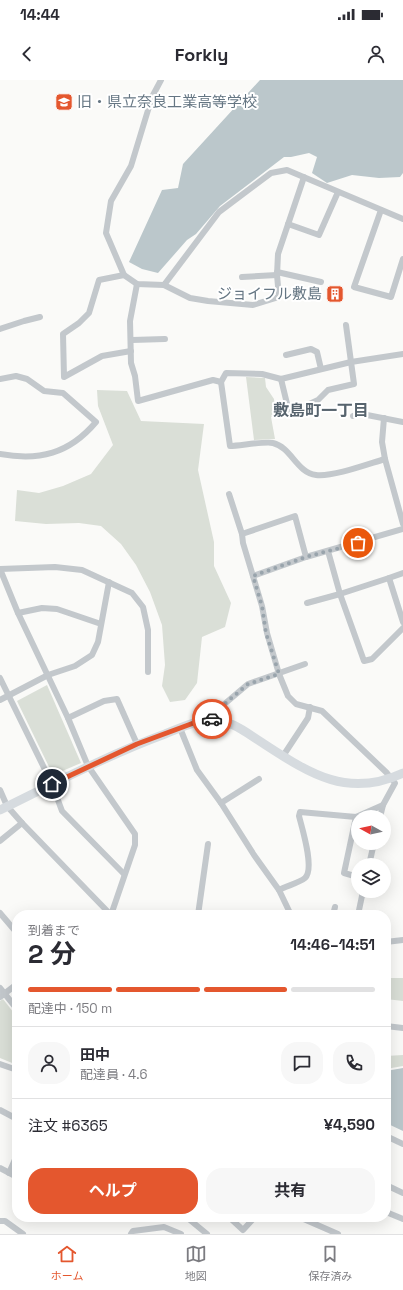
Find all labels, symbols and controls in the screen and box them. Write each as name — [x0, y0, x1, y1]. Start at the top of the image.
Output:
text: 14:44 — [20, 5, 60, 24]
icon: back — [16, 43, 38, 65]
text: Forkly — [175, 43, 228, 66]
icon: person — [365, 43, 387, 65]
school or university icon: 旧・県立奈良工業高等学校 — [54, 92, 74, 112]
place label: 旧・県立奈良工業高等学校 — [77, 92, 257, 111]
place label: ジョイフル敷島 — [217, 284, 322, 303]
building icon: ジョイフル敷島 — [325, 284, 345, 304]
district label: 敷島町一丁目 — [273, 400, 369, 421]
pin — [341, 526, 375, 560]
icon: bag — [347, 532, 369, 554]
courier — [192, 699, 232, 739]
icon: car — [201, 708, 223, 730]
pin — [35, 767, 69, 801]
icon: home — [41, 773, 63, 795]
north arrow — [351, 810, 391, 850]
map controls — [351, 810, 391, 898]
button: layers — [351, 858, 391, 898]
text: 到着まで — [28, 922, 80, 939]
text: 14:46–14:51 — [290, 935, 375, 954]
text: 2 分 — [28, 937, 76, 971]
text: 配達中 · 150 m — [28, 1000, 112, 1017]
button: person — [28, 1042, 70, 1084]
button: chat — [281, 1042, 323, 1084]
button: phone — [333, 1042, 375, 1084]
text: 田中 — [80, 1045, 110, 1064]
text: 配達員 · 4.6 — [80, 1066, 147, 1083]
text: ¥4,590 — [324, 1115, 375, 1134]
text: 注文 #6365 — [28, 1116, 108, 1135]
button: ヘルプ — [28, 1168, 198, 1214]
button: 共有 — [206, 1168, 375, 1214]
tab: ホーム — [51, 1243, 83, 1283]
tab: 地図 — [185, 1243, 207, 1283]
tab: 保存済み — [308, 1243, 352, 1283]

